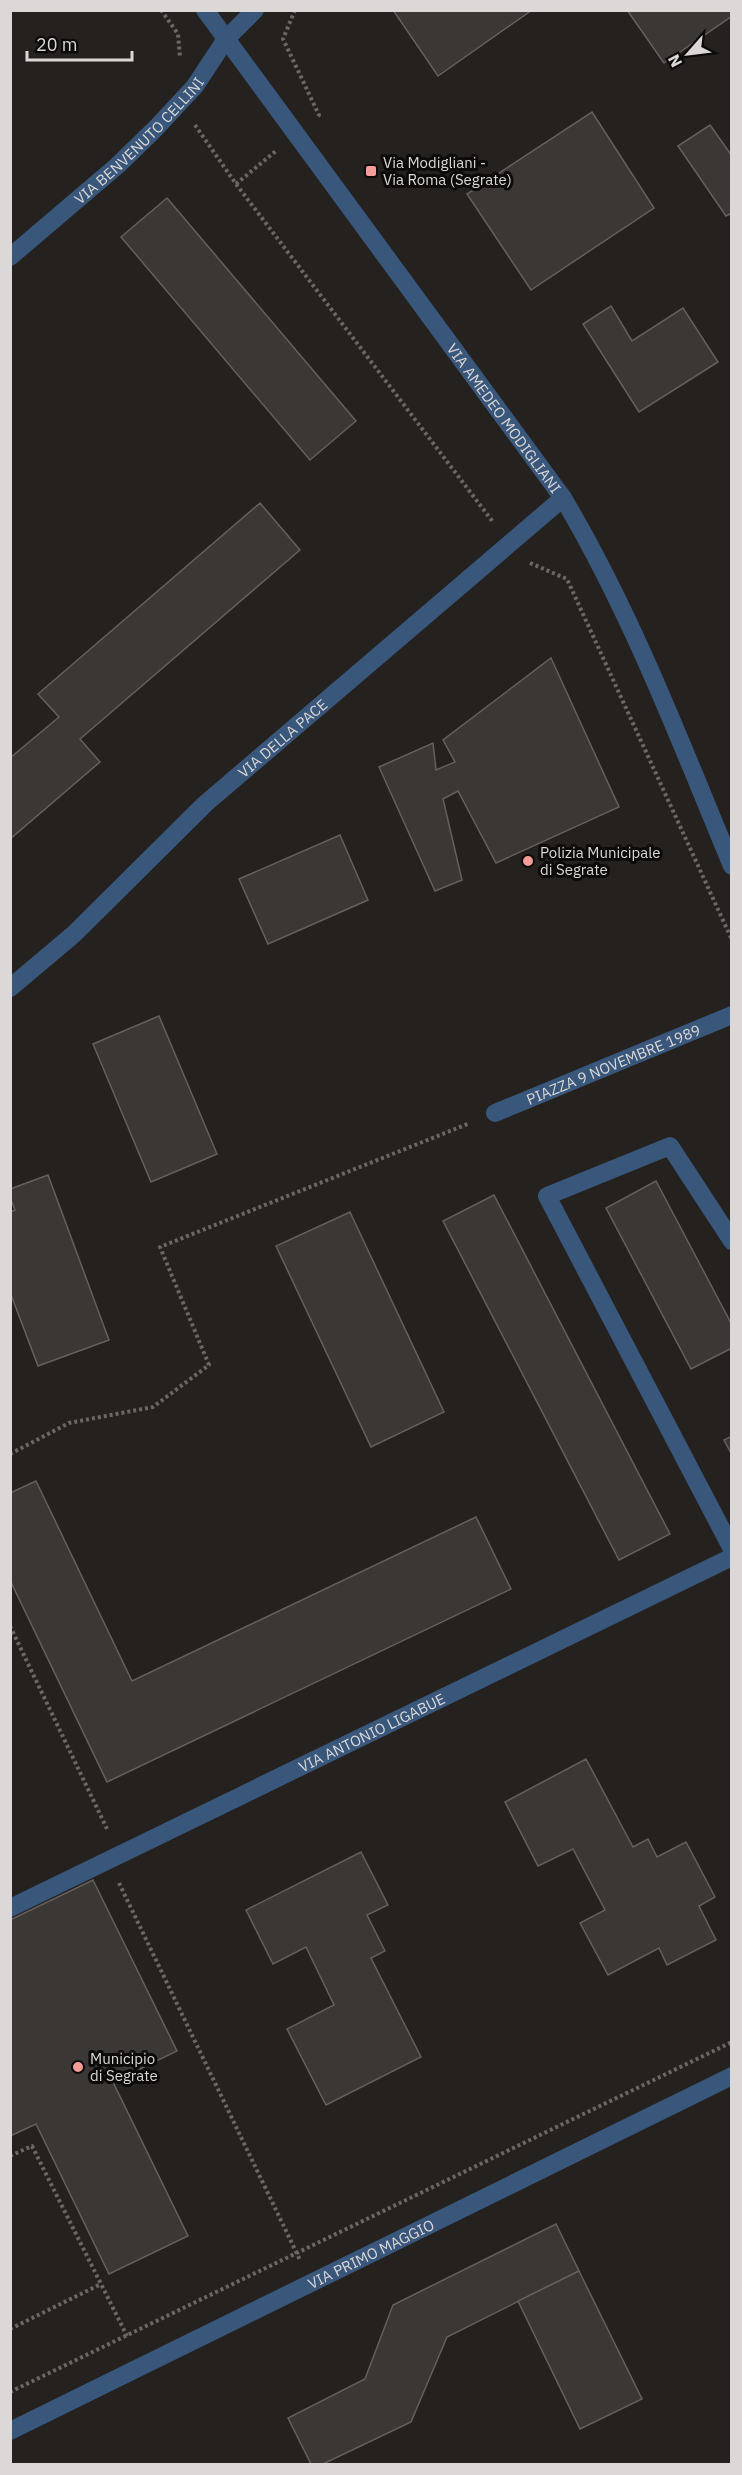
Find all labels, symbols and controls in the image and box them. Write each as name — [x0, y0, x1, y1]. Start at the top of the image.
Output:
scale bar — [27, 24, 132, 62]
north arrow — [658, 24, 718, 84]
text: 20 m — [36, 33, 78, 56]
text: N — [663, 51, 686, 71]
street label: VIA BENVENUTO CELLINI — [70, 73, 208, 208]
place label: Via Modigliani - Via Roma (Segrate) — [383, 153, 512, 189]
marker: Via Modigliani - Via Roma (Segrate) — [364, 164, 378, 178]
street label: VIA AMEDEO MODIGLIANI — [443, 339, 565, 497]
street label: VIA DELLA PACE — [234, 694, 331, 781]
place label: Polizia Municipale di Segrate — [540, 843, 661, 879]
marker: Polizia Municipale di Segrate — [521, 854, 535, 868]
street label: PIAZZA 9 NOVEMBRE 1989 — [523, 1020, 703, 1109]
street label: VIA ANTONIO LIGABUE — [295, 1689, 448, 1776]
place label: Municipio di Segrate — [90, 2049, 158, 2085]
marker: Municipio di Segrate — [71, 2060, 85, 2074]
street label: VIA PRIMO MAGGIO — [304, 2215, 437, 2293]

